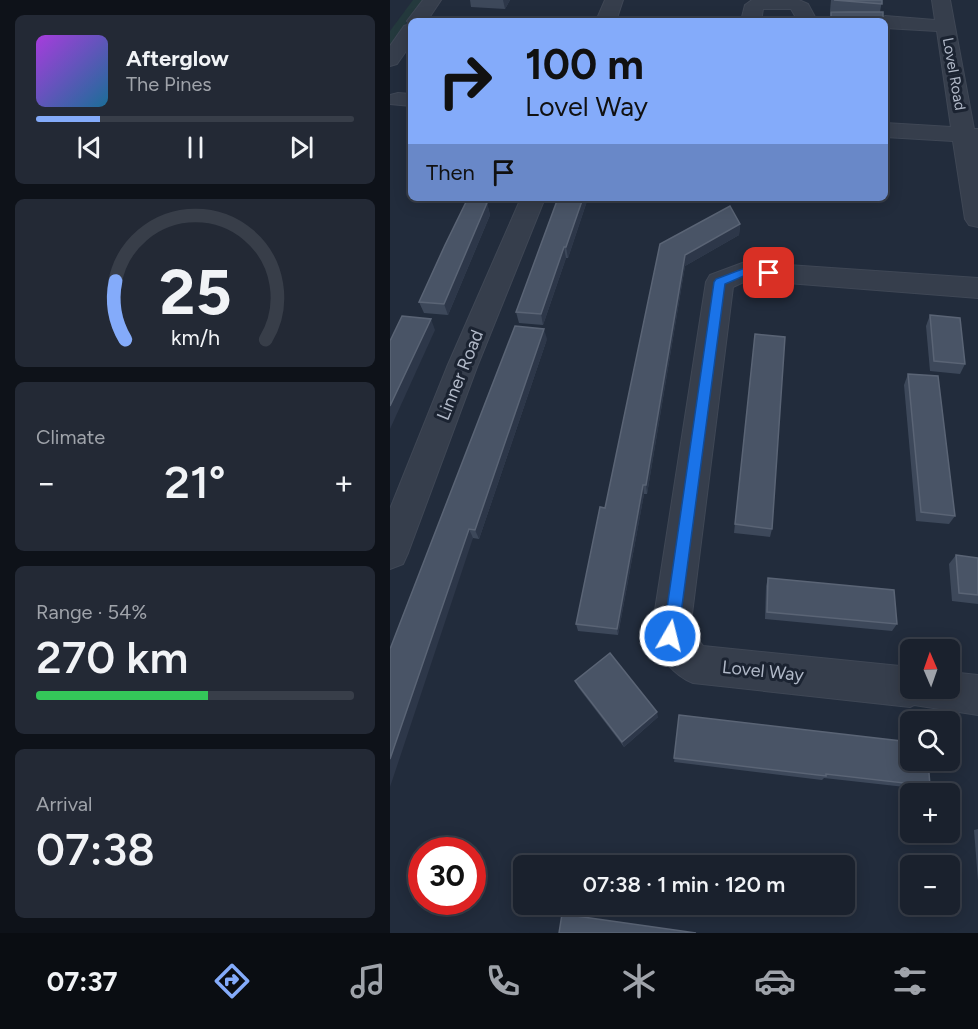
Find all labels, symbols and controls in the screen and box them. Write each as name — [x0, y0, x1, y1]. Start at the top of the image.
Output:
street label: Lovel Road — [939, 36, 969, 112]
text: 100 m — [525, 39, 644, 90]
icon: right — [426, 42, 504, 120]
text: Afterglow — [126, 45, 229, 72]
text: The Pines — [126, 72, 212, 96]
text: Lovel Way — [525, 90, 648, 123]
icon: previous — [73, 131, 106, 164]
icon: pause — [179, 131, 212, 164]
icon: next — [285, 131, 318, 164]
icon: arrive — [487, 156, 520, 189]
text: Then — [426, 159, 475, 186]
pin — [743, 247, 794, 298]
text: 25 — [159, 255, 231, 330]
icon: arrive — [752, 256, 785, 289]
text: km/h — [171, 325, 219, 350]
street label: Linner Road — [432, 327, 488, 423]
text: Climate — [36, 425, 105, 449]
text: 21° — [164, 455, 226, 509]
text: − — [36, 463, 57, 502]
text: + — [333, 463, 354, 502]
text: Range · 54% — [36, 600, 147, 624]
position arrow — [638, 604, 702, 668]
text: 270 km — [36, 630, 188, 684]
north arrow — [900, 639, 960, 699]
map controls — [900, 639, 960, 915]
street label: Lovel Way — [721, 656, 805, 686]
button: search — [900, 711, 960, 771]
button: + — [900, 783, 960, 843]
text: Arrival — [36, 792, 92, 816]
text: 07:38 — [36, 822, 155, 876]
speed limit sign: 30 — [408, 837, 486, 915]
button: − — [900, 855, 960, 915]
text: 07:38 · 1 min · 120 m — [583, 871, 785, 898]
icon: directions — [211, 960, 253, 1002]
icon: music — [347, 960, 389, 1002]
icon: phone — [482, 960, 524, 1002]
icon: climate — [618, 960, 660, 1002]
icon: car — [754, 960, 796, 1002]
icon: filters — [889, 960, 931, 1002]
text: 07:37 — [47, 965, 117, 998]

